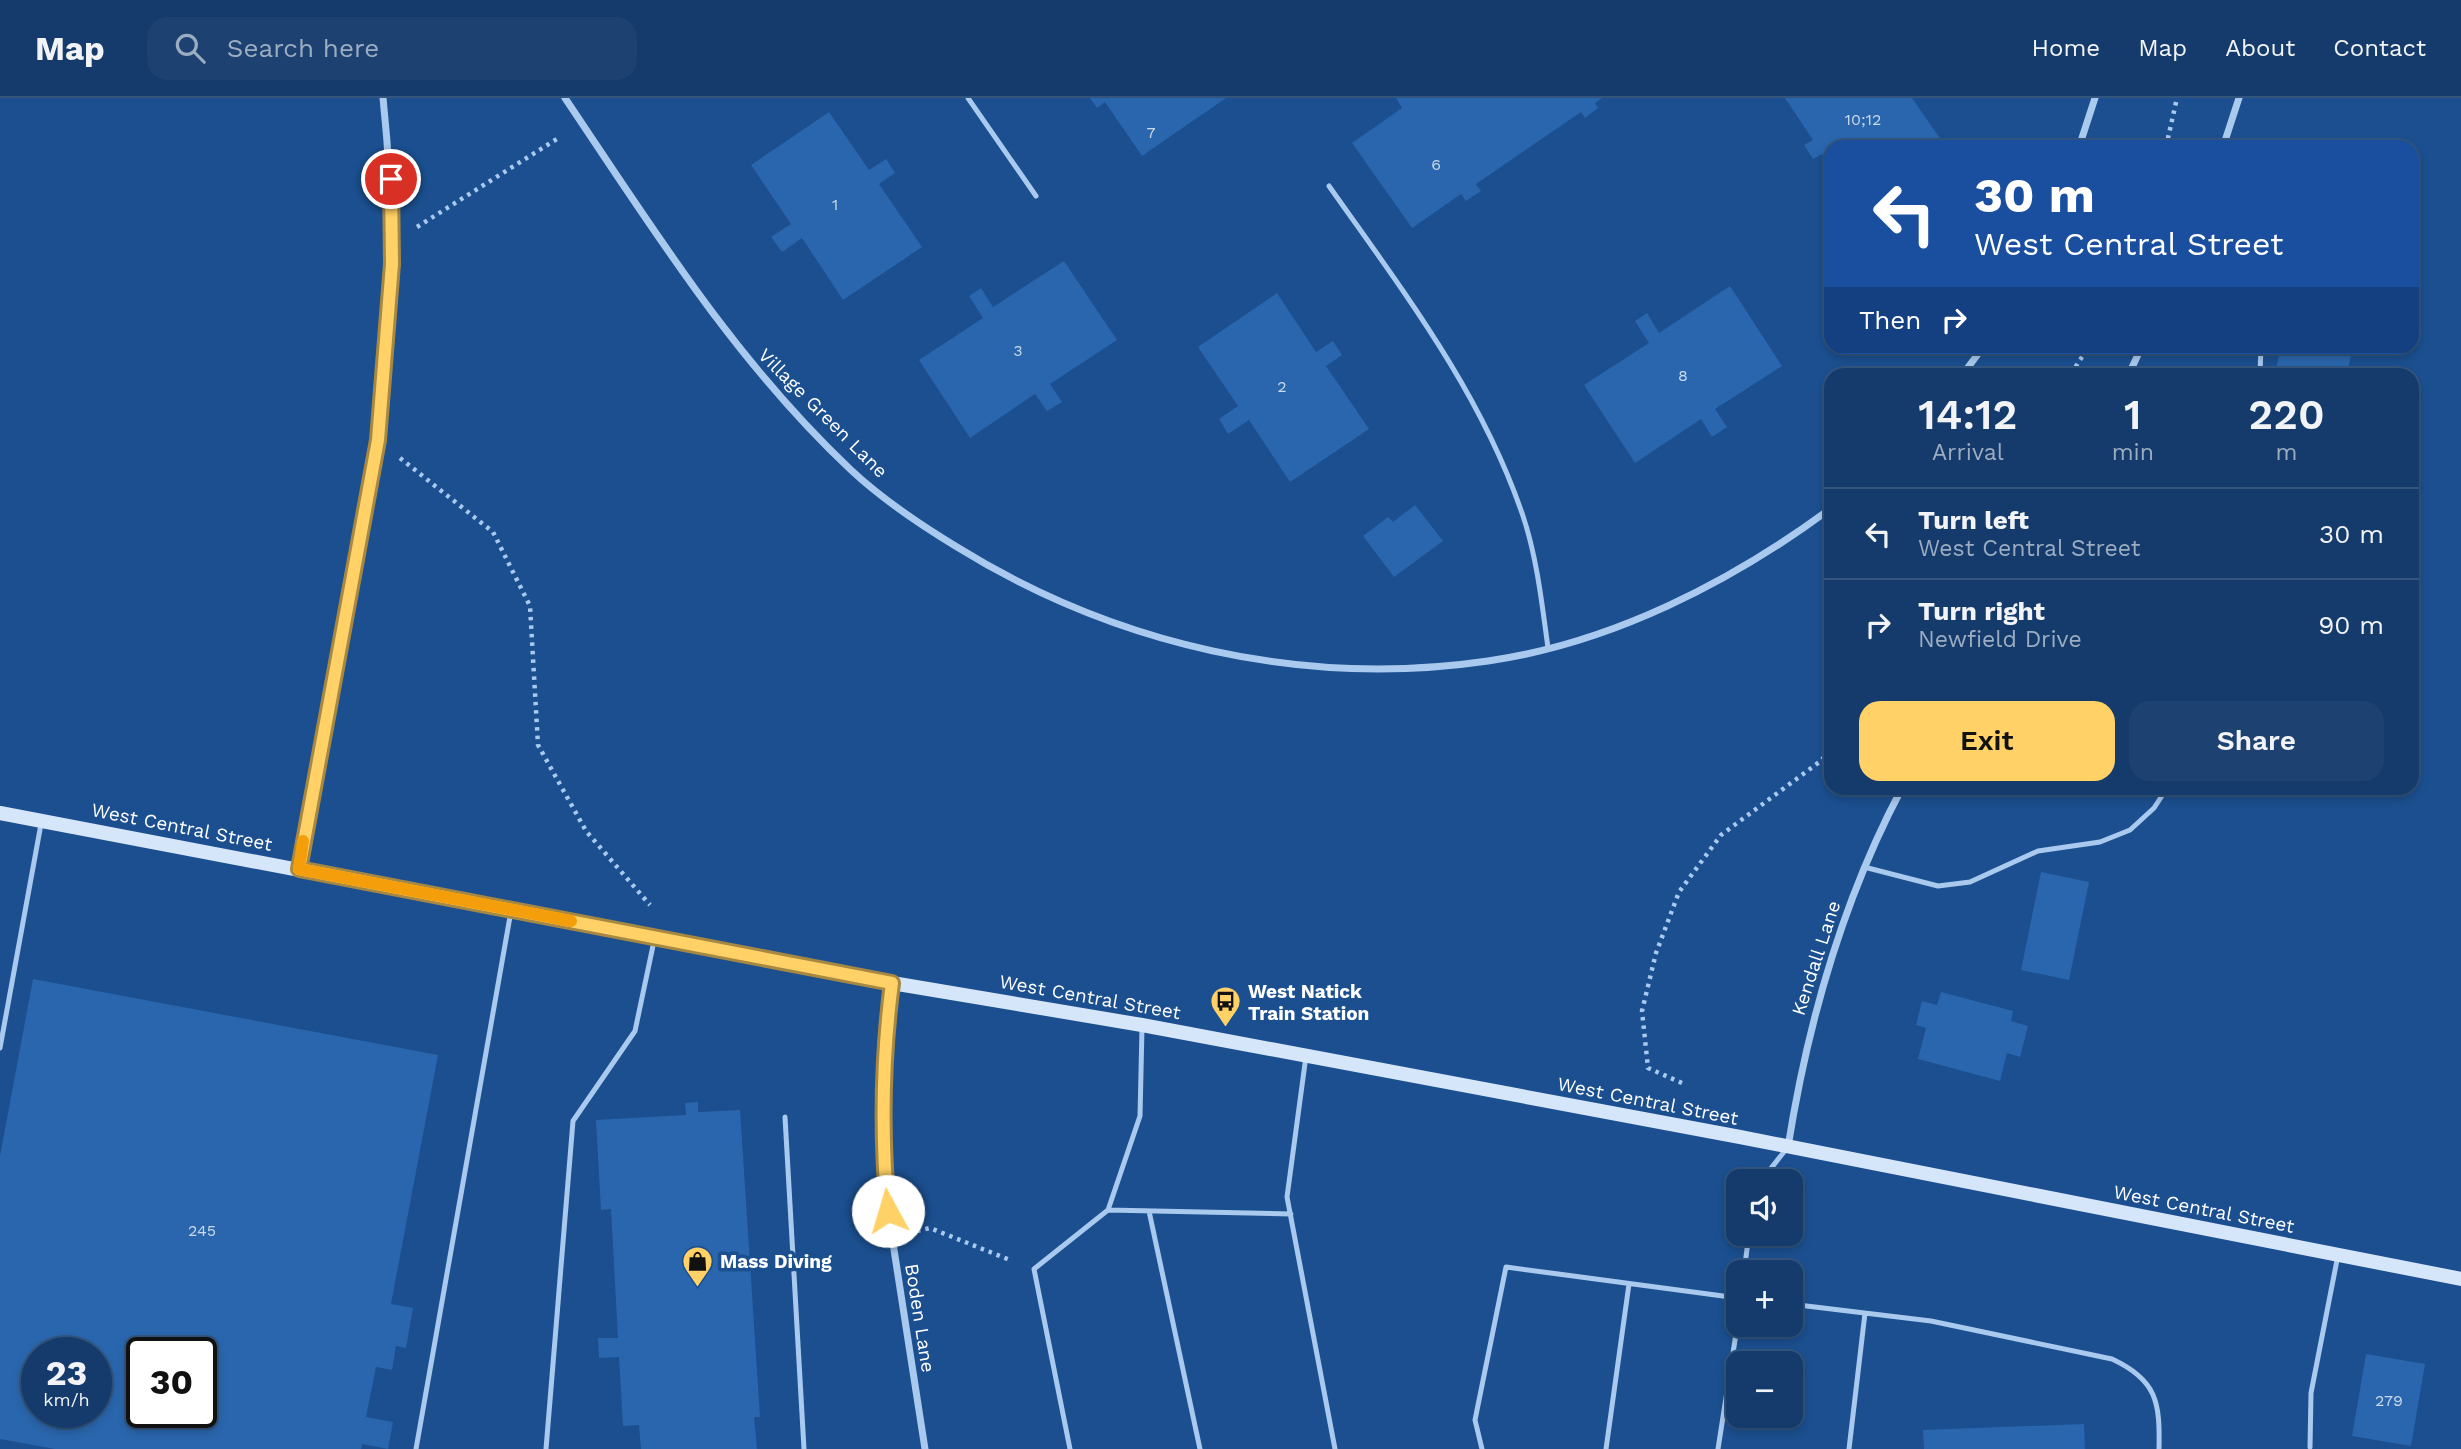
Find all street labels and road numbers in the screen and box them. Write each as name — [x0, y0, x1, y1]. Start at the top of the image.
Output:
street label: Village Green Lane — [754, 344, 892, 482]
street label: West Central Street — [90, 798, 274, 856]
street label: Kendall Lane — [1787, 898, 1845, 1018]
street label: West Central Street — [998, 970, 1182, 1024]
street label: West Central Street — [1556, 1072, 1740, 1130]
street label: West Central Street — [2112, 1180, 2296, 1238]
street label: Boden Lane — [900, 1262, 940, 1374]

